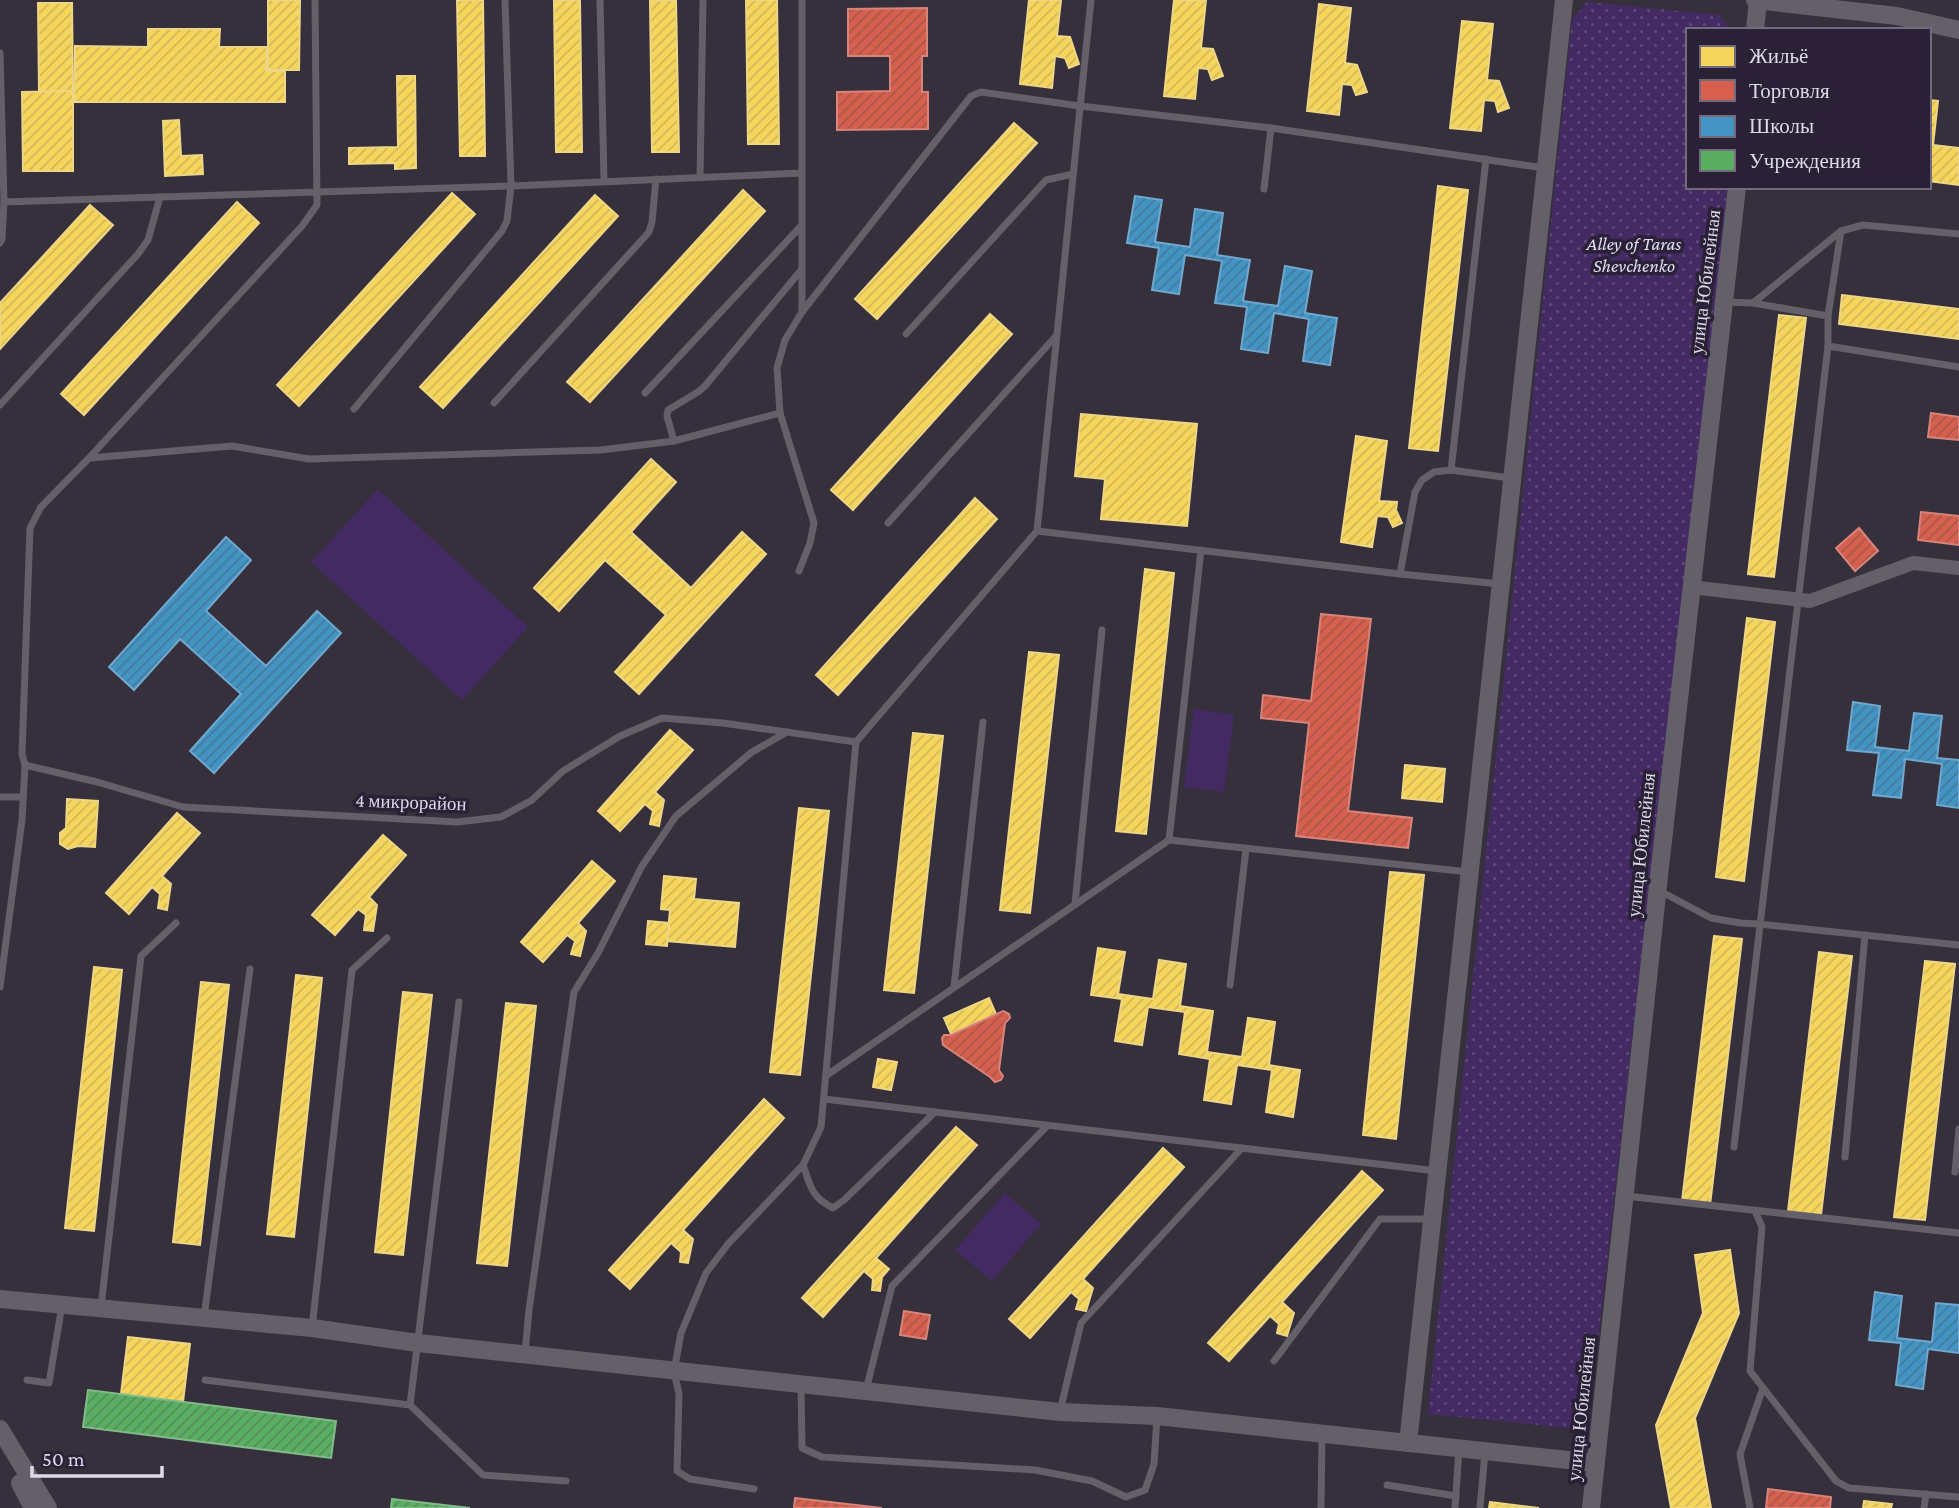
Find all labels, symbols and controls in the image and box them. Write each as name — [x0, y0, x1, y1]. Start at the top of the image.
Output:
legend — [1686, 28, 1931, 189]
text: Жильё — [1749, 44, 1808, 68]
text: Торговля — [1749, 79, 1830, 103]
text: Школы — [1749, 114, 1814, 138]
text: Учреждения — [1749, 149, 1861, 173]
street label: улица Юбилейная — [1686, 208, 1724, 355]
park label: Alley of Taras Shevchenko — [1586, 233, 1682, 276]
street label: улица Юбилейная — [1623, 771, 1659, 918]
street label: 4 микрорайон — [355, 790, 467, 814]
street label: улица Юбилейная — [1563, 1335, 1599, 1482]
scale bar — [32, 1434, 161, 1478]
text: 50 m — [42, 1447, 85, 1471]

